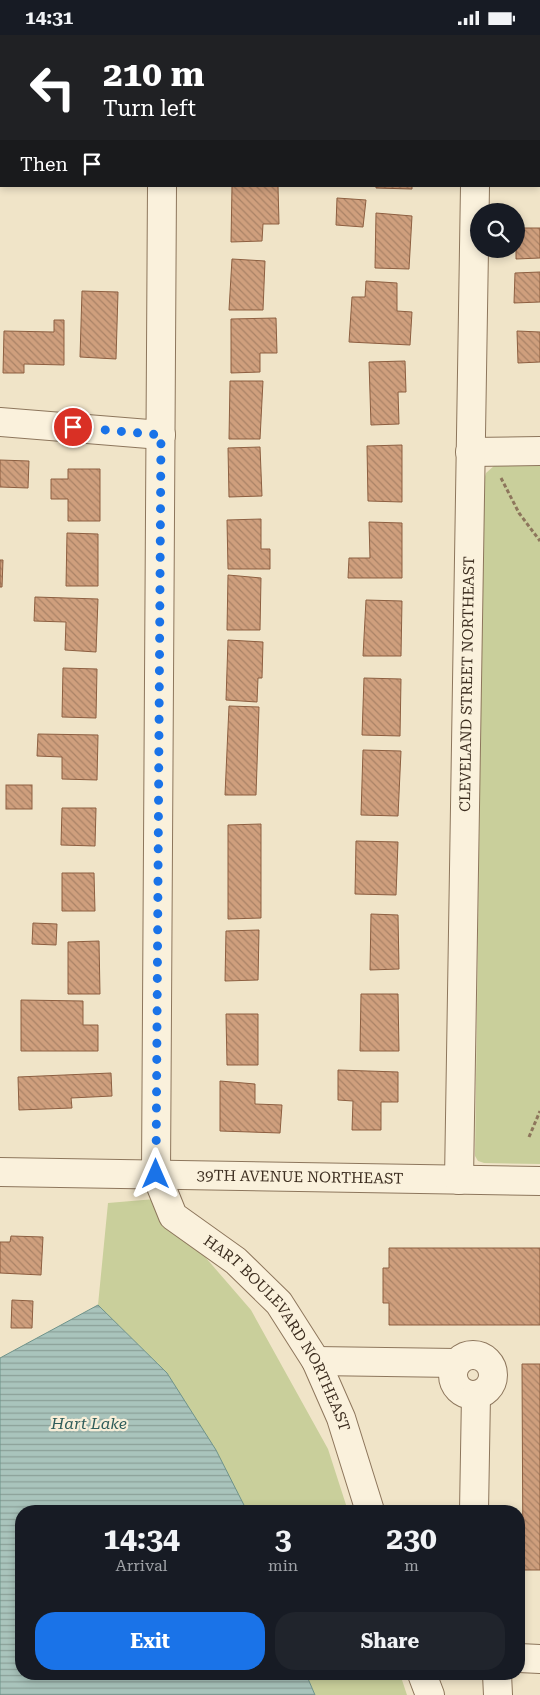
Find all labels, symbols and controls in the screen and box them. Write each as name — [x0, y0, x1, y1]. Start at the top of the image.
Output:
text: 14:31 — [25, 6, 74, 29]
text: 210 m — [103, 54, 204, 95]
icon: left — [20, 55, 85, 120]
text: Turn left — [103, 96, 196, 121]
icon: arrive — [78, 150, 106, 178]
text: Then — [20, 153, 68, 176]
map controls — [470, 203, 525, 258]
button: search — [470, 203, 525, 258]
pin — [52, 406, 94, 448]
icon: arrive — [59, 413, 87, 441]
street label: CLEVELAND STREET NORTHEAST — [456, 556, 478, 812]
position arrow — [129, 1147, 181, 1199]
street label: 39TH AVENUE NORTHEAST — [197, 1166, 403, 1188]
street label: HART BOULEVARD NORTHEAST — [200, 1232, 353, 1433]
water label: Hart Lake — [50, 1414, 127, 1433]
text: 14:34 — [103, 1521, 180, 1556]
text: 3 — [275, 1521, 291, 1556]
text: 230 — [386, 1521, 437, 1556]
text: Arrival — [116, 1556, 168, 1575]
text: min — [268, 1556, 298, 1575]
text: m — [404, 1556, 419, 1575]
button: Exit — [35, 1612, 265, 1670]
button: Share — [275, 1612, 505, 1670]

